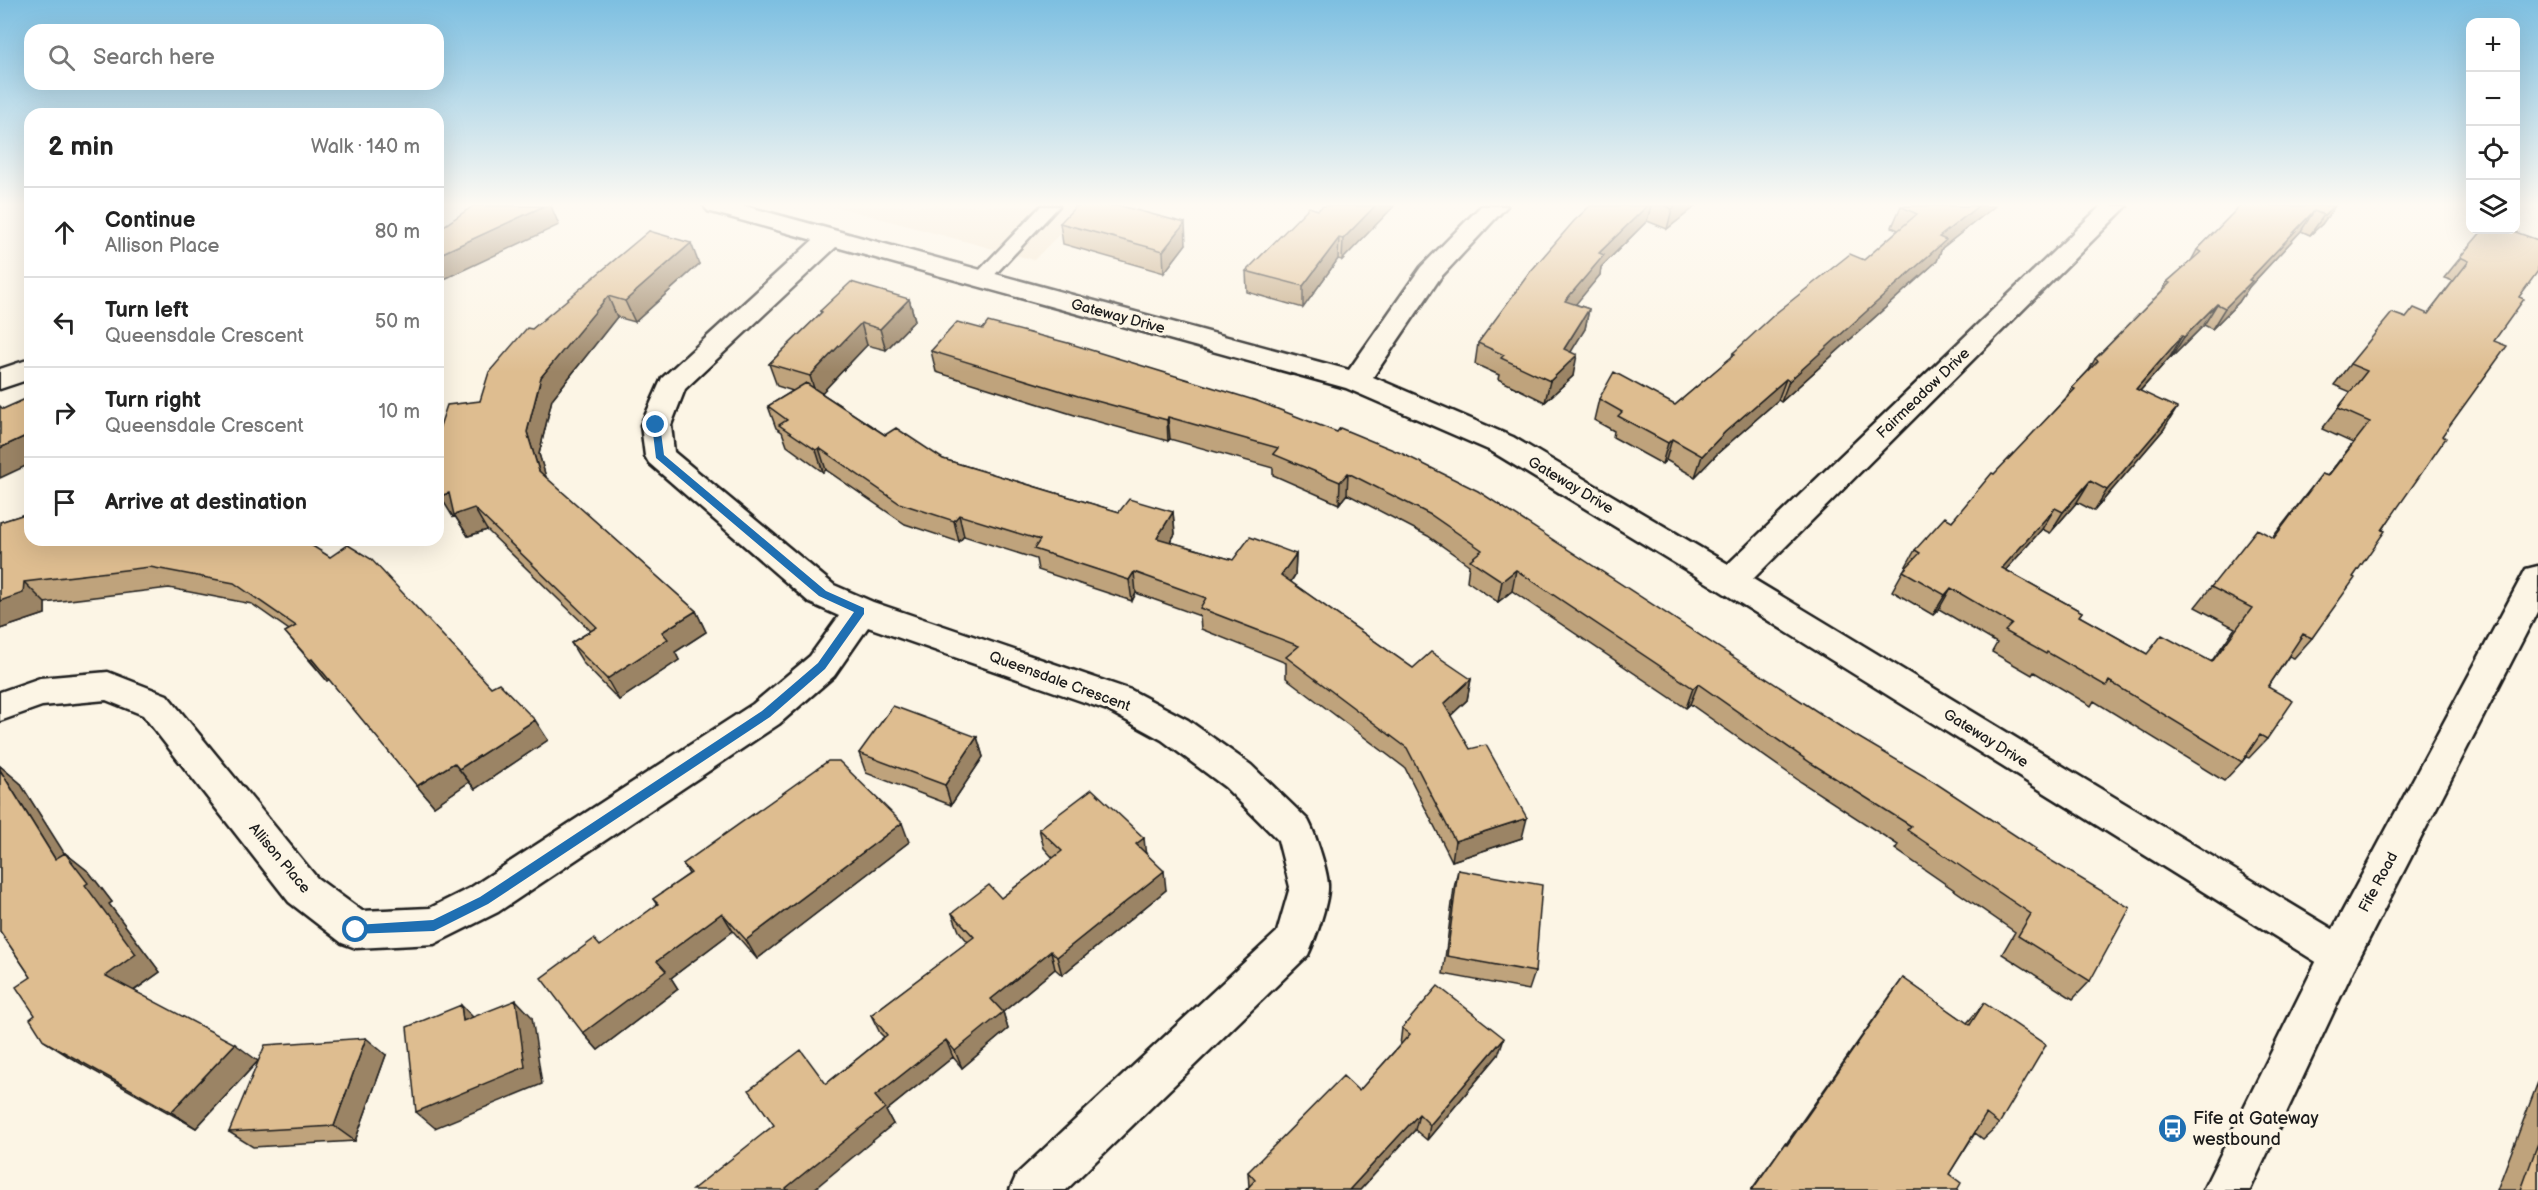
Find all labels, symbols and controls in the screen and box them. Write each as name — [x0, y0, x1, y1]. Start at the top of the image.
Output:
map controls — [2466, 18, 2520, 234]
button: + — [2466, 18, 2520, 72]
search box — [24, 24, 444, 90]
icon: search — [45, 41, 78, 74]
text: Search here — [93, 44, 215, 71]
button: − — [2466, 72, 2520, 126]
button: locate — [2466, 126, 2520, 180]
text: 2 min — [48, 132, 114, 163]
text: Walk · 140 m — [311, 135, 420, 159]
button: layers — [2466, 180, 2520, 234]
text: Continue — [105, 207, 195, 234]
icon: ahead — [48, 216, 81, 249]
text: 80 m — [375, 220, 420, 244]
text: Allison Place — [105, 234, 219, 258]
street label: Gateway Drive — [1069, 295, 1167, 338]
text: Turn left — [105, 297, 189, 324]
icon: left — [48, 306, 81, 339]
text: 50 m — [375, 310, 420, 334]
text: Queensdale Crescent — [105, 324, 304, 348]
street label: Fairmeadow Drive — [1873, 344, 1974, 443]
text: Turn right — [105, 387, 201, 414]
icon: right — [48, 396, 81, 429]
text: 10 m — [379, 400, 420, 424]
route end — [642, 411, 668, 437]
text: Queensdale Crescent — [105, 414, 304, 438]
street label: Gateway Drive — [1525, 452, 1617, 518]
icon: arrive — [48, 486, 81, 519]
text: Arrive at destination — [105, 489, 307, 516]
street label: Queensdale Crescent — [987, 647, 1133, 716]
street label: Gateway Drive — [1940, 705, 2032, 772]
street label: Allison Place — [245, 819, 315, 897]
street label: Fife Road — [2355, 849, 2402, 916]
route start — [342, 916, 368, 942]
place label: Fife at Gateway westbound — [2193, 1108, 2319, 1150]
bus stop icon: Fife at Gateway westbound — [2156, 1112, 2188, 1144]

